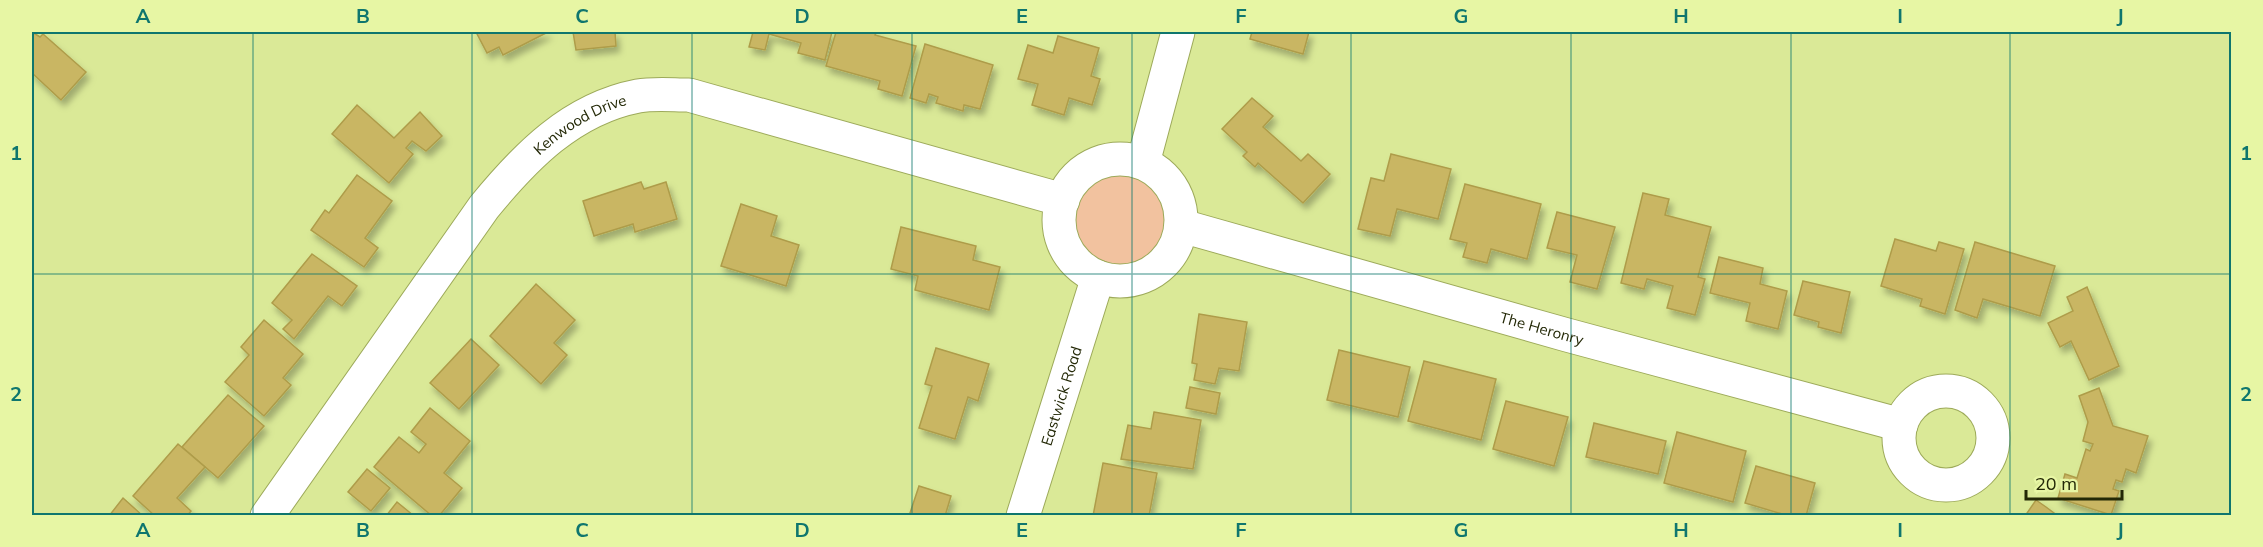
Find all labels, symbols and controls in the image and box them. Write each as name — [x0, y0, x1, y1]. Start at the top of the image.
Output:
text: A — [136, 3, 151, 28]
text: B — [356, 3, 370, 28]
text: C — [575, 3, 589, 28]
text: D — [794, 3, 810, 28]
text: E — [1016, 3, 1028, 28]
text: F — [1235, 3, 1247, 28]
text: G — [1454, 3, 1468, 28]
text: H — [1673, 3, 1689, 28]
text: I — [1897, 3, 1903, 28]
text: J — [2116, 3, 2124, 28]
street label: Kenwood Drive — [529, 90, 628, 158]
text: 1 — [10, 140, 22, 165]
text: 1 — [2240, 140, 2252, 165]
street label: The Heronry — [1498, 307, 1586, 349]
street label: Eastwick Road — [1036, 344, 1085, 448]
text: 2 — [10, 381, 22, 406]
text: 2 — [2240, 381, 2252, 406]
scale bar — [2026, 463, 2122, 501]
text: 20 m — [2035, 472, 2077, 495]
text: A — [136, 517, 151, 542]
text: B — [356, 517, 370, 542]
text: C — [575, 517, 589, 542]
text: D — [794, 517, 810, 542]
text: E — [1016, 517, 1028, 542]
text: F — [1235, 517, 1247, 542]
text: G — [1454, 517, 1468, 542]
text: H — [1673, 517, 1689, 542]
text: I — [1897, 517, 1903, 542]
text: J — [2116, 517, 2124, 542]

